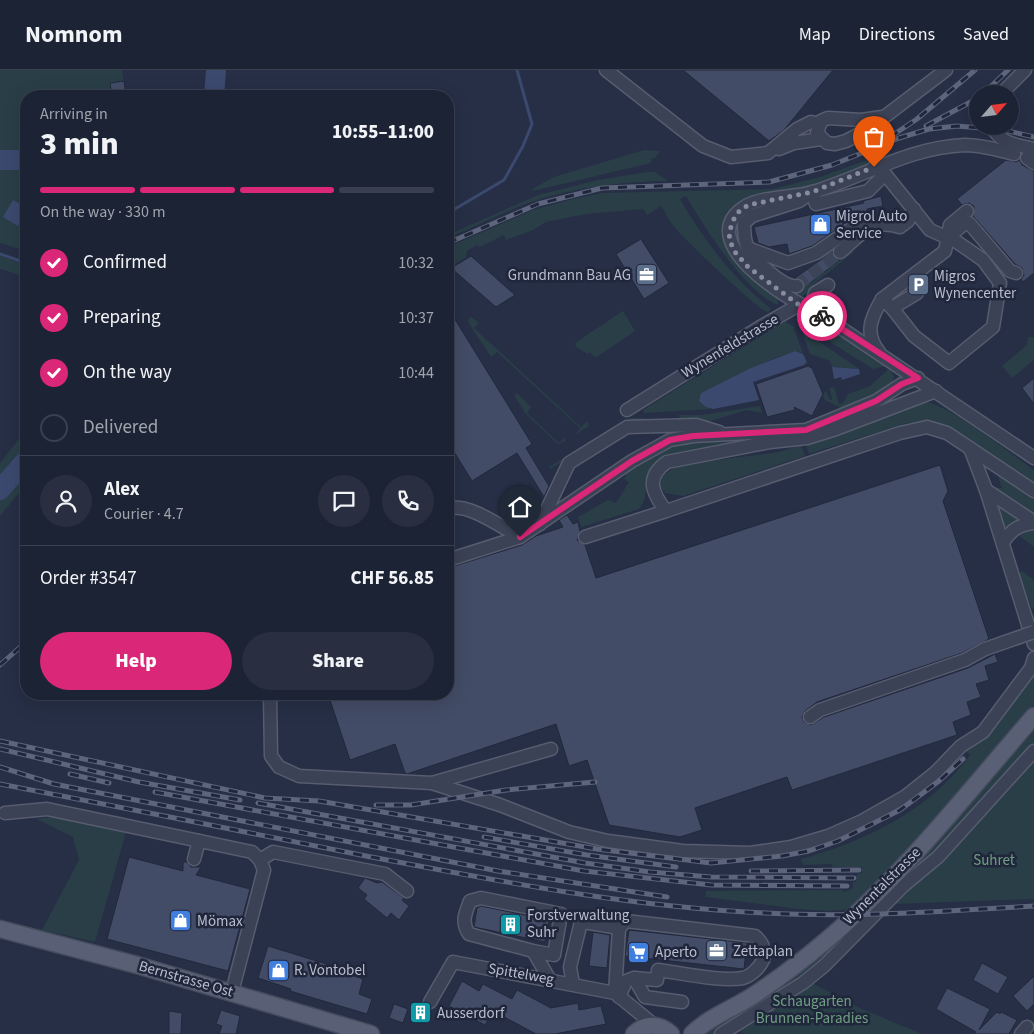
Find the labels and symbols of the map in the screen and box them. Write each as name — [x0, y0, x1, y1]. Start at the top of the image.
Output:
north arrow — [969, 85, 1019, 135]
pin — [853, 116, 895, 167]
place label: Migrol Auto Service — [836, 206, 907, 244]
shop icon: Migrol Auto Service — [808, 213, 832, 237]
office icon: Grundmann Bau AG — [635, 263, 659, 287]
place label: Grundmann Bau AG — [508, 265, 631, 286]
place label: Migros Wynencenter — [934, 266, 1017, 304]
parking icon: Migros Wynencenter — [906, 273, 930, 297]
courier — [797, 291, 847, 341]
street label: Wynenfeldstrasse — [677, 309, 783, 383]
pin — [499, 486, 541, 537]
street label: Wynentalstrasse — [838, 842, 926, 930]
park label: Suhret — [973, 850, 1015, 871]
place label: Forstverwaltung Suhr — [527, 905, 630, 943]
shop icon: Mömax — [169, 909, 193, 933]
place label: Mömax — [197, 911, 243, 932]
building icon: Forstverwaltung Suhr — [499, 912, 523, 936]
office icon: Zettaplan — [705, 939, 729, 963]
supermarket icon: Aperto — [627, 940, 651, 964]
place label: Zettaplan — [733, 941, 793, 962]
place label: Aperto — [655, 942, 697, 963]
street label: Bernstrasse Ost — [136, 956, 236, 1002]
shop icon: R. Vontobel — [266, 958, 290, 982]
street label: Spittelweg — [486, 958, 556, 990]
place label: R. Vontobel — [294, 960, 366, 981]
park label: Schaugarten Brunnen-Paradies — [756, 991, 868, 1029]
building icon: Ausserdorf — [409, 1001, 433, 1025]
place label: Ausserdorf — [437, 1003, 505, 1024]

